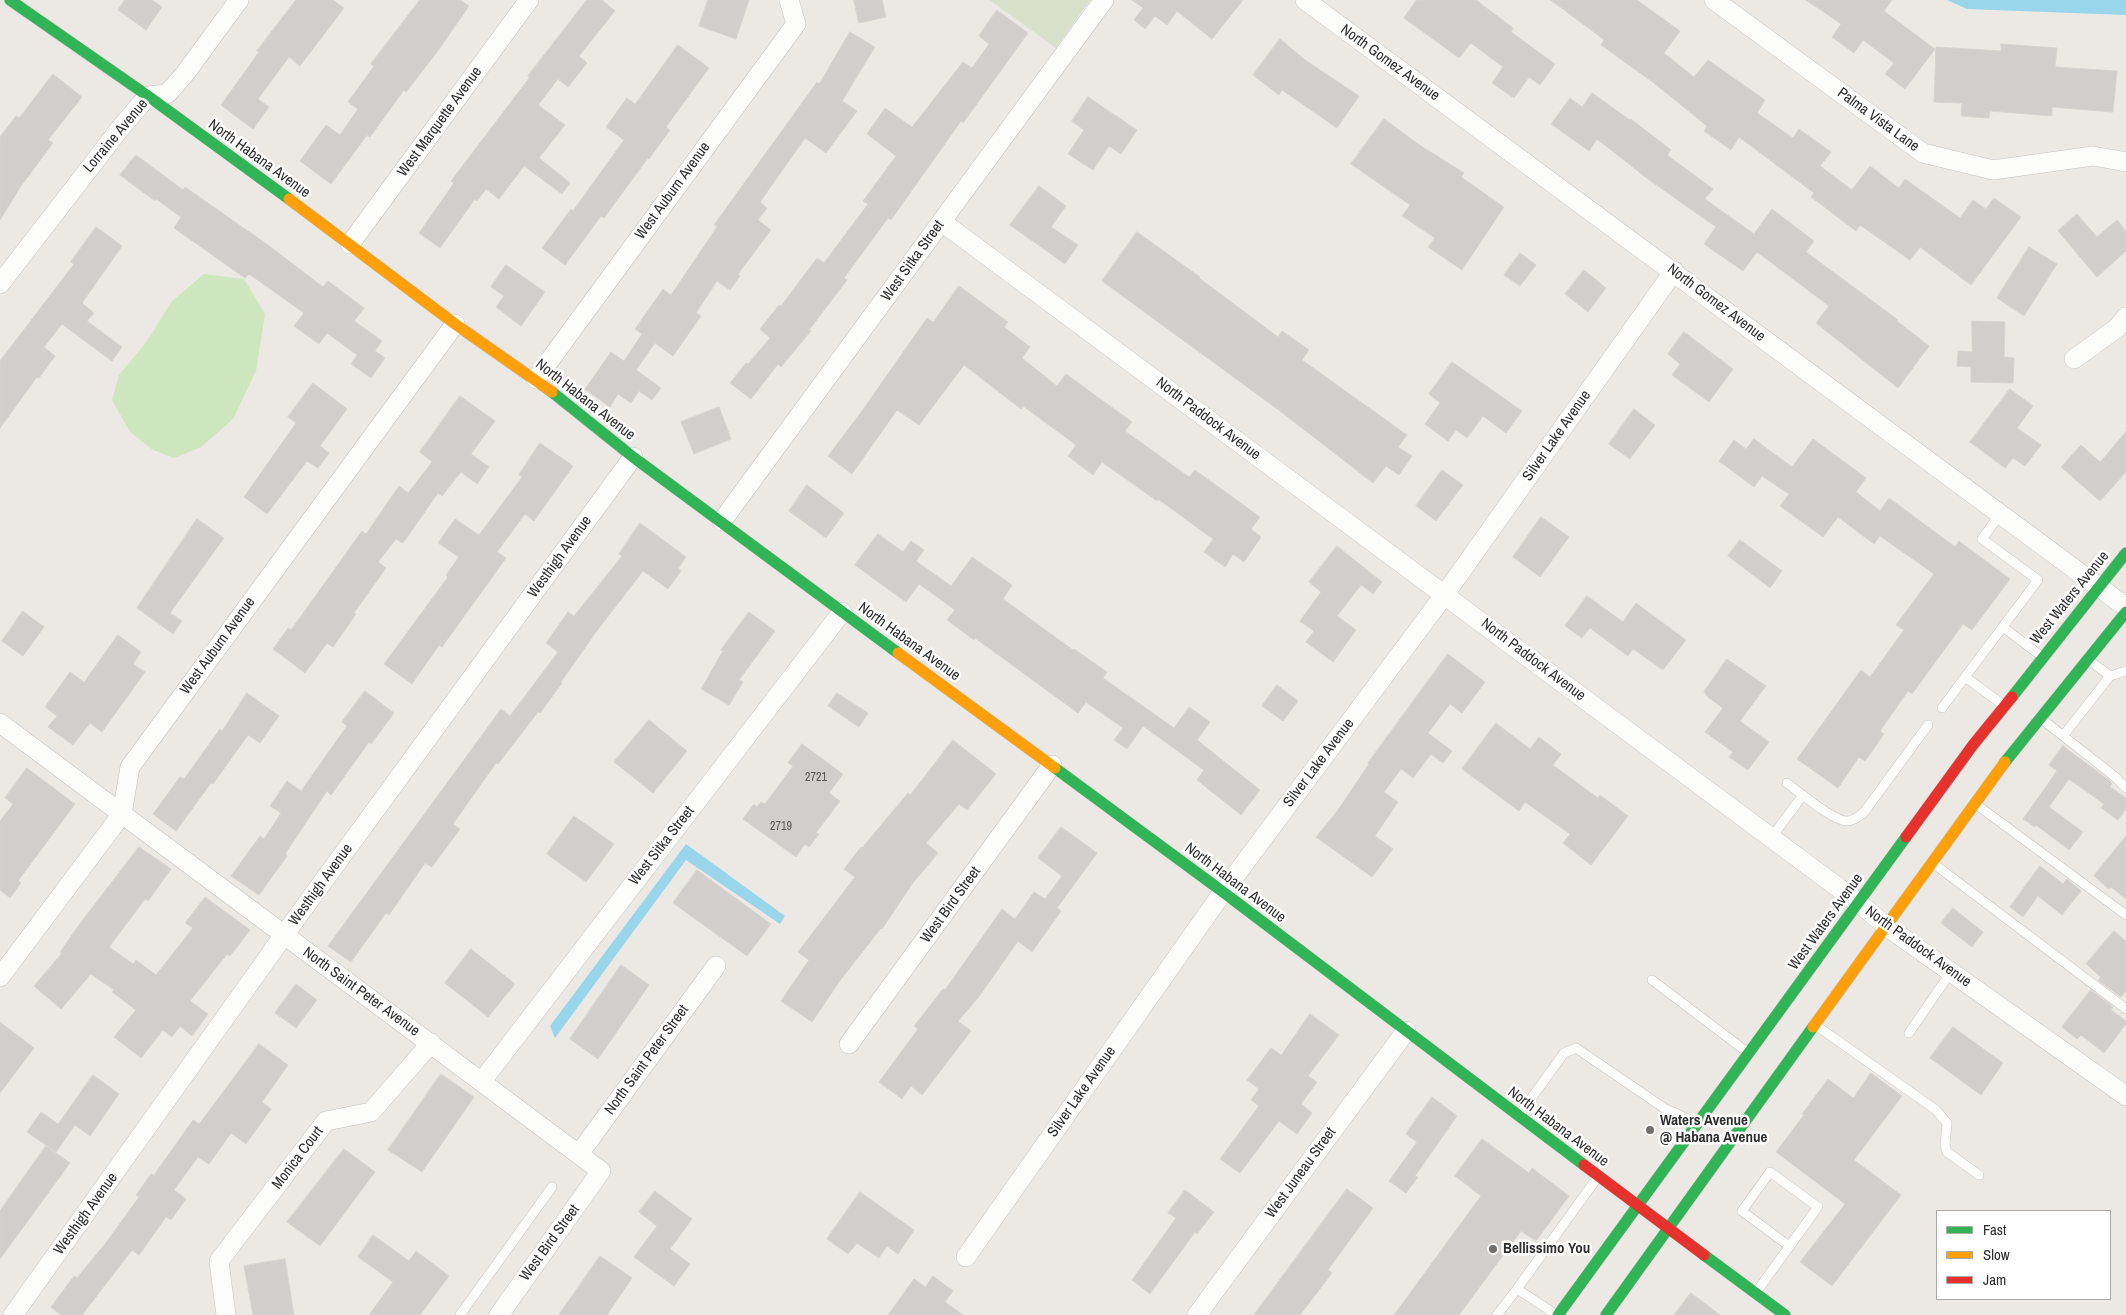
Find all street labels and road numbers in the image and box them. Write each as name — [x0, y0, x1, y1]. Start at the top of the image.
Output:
street label: North Gomez Avenue — [1337, 21, 1443, 105]
street label: West Marquette Avenue — [394, 64, 486, 180]
street label: Palma Vista Lane — [1834, 84, 1922, 156]
street label: Lorraine Avenue — [80, 95, 152, 177]
street label: North Habana Avenue — [205, 116, 313, 202]
street label: West Auburn Avenue — [632, 139, 714, 243]
street label: West Sitka Street — [878, 217, 948, 305]
street label: North Gomez Avenue — [1663, 260, 1769, 346]
street label: North Habana Avenue — [532, 356, 638, 444]
street label: North Paddock Avenue — [1152, 374, 1264, 464]
street label: Silver Lake Avenue — [1519, 387, 1595, 485]
street label: Westhigh Avenue — [524, 513, 596, 601]
street label: West Waters Avenue — [2027, 548, 2113, 648]
street label: West Auburn Avenue — [177, 594, 259, 698]
street label: North Habana Avenue — [855, 599, 963, 685]
street label: North Paddock Avenue — [1477, 615, 1589, 705]
street label: Silver Lake Avenue — [1280, 715, 1358, 811]
street label: West Sitka Street — [626, 803, 698, 889]
street label: North Habana Avenue — [1181, 839, 1289, 927]
street label: Westhigh Avenue — [285, 841, 357, 929]
street label: West Bird Street — [917, 863, 985, 947]
street label: West Waters Avenue — [1785, 870, 1867, 974]
street label: North Paddock Avenue — [1862, 903, 1974, 991]
street label: North Saint Peter Avenue — [299, 944, 423, 1040]
street label: North Saint Peter Street — [601, 1002, 693, 1118]
street label: Silver Lake Avenue — [1044, 1043, 1120, 1141]
street label: North Habana Avenue — [1504, 1083, 1612, 1171]
street label: Monica Court — [269, 1123, 327, 1193]
street label: West Juneau Street — [1262, 1124, 1340, 1222]
street label: Westhigh Avenue — [50, 1170, 122, 1258]
street label: West Bird Street — [516, 1201, 584, 1285]

